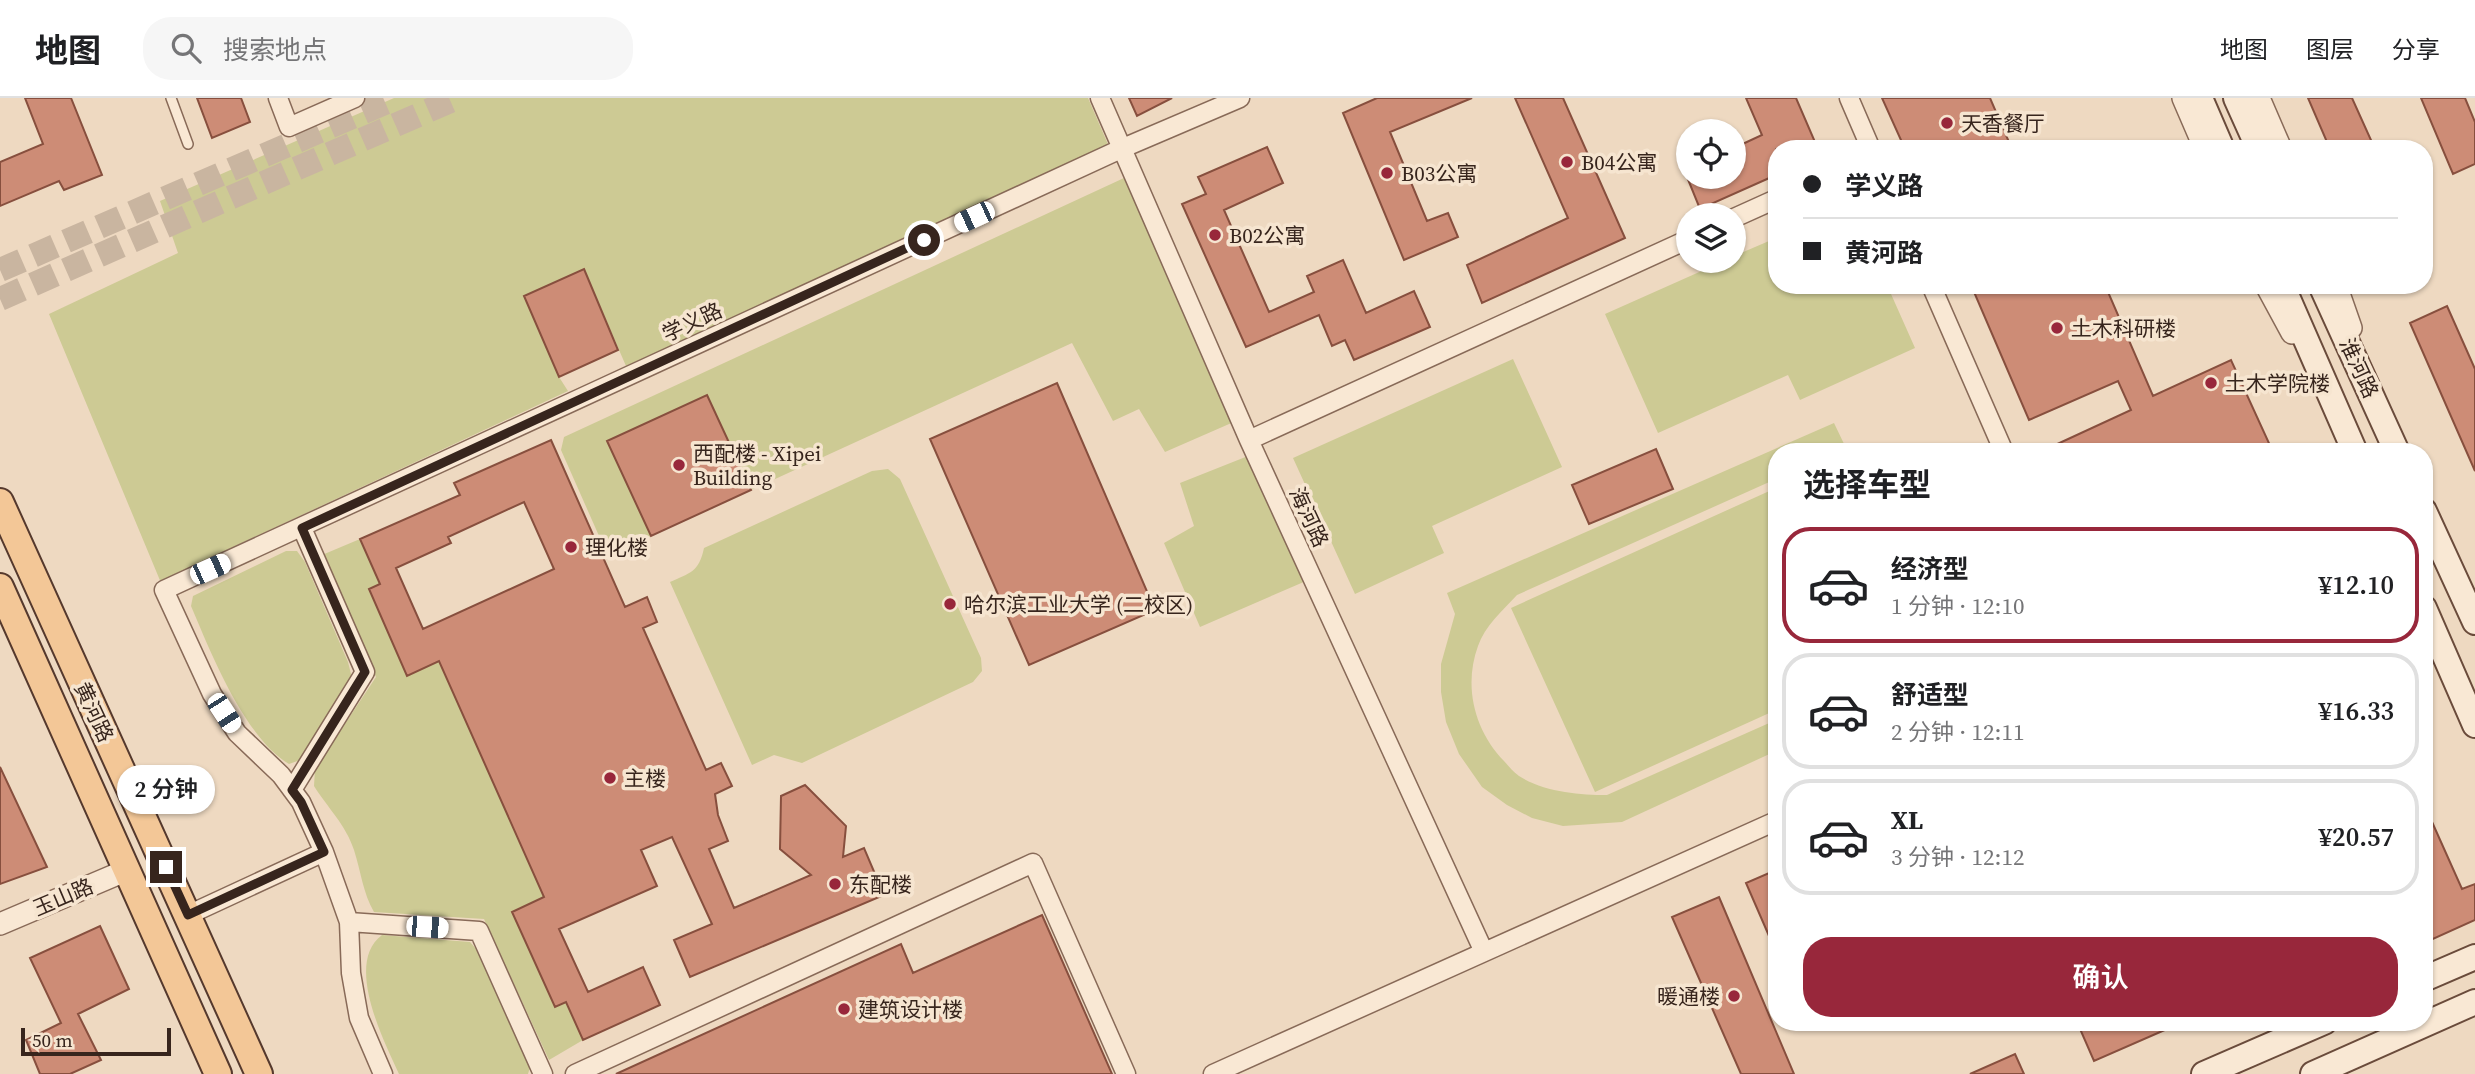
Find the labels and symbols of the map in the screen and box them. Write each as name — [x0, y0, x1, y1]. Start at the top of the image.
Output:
place label: 天香餐厅 — [1961, 109, 2045, 138]
marker: 天香餐厅 — [1939, 115, 1955, 131]
place label: B04公寓 — [1581, 148, 1657, 177]
marker: B04公寓 — [1559, 154, 1575, 170]
place label: B03公寓 — [1401, 159, 1477, 188]
marker: B03公寓 — [1379, 165, 1395, 181]
car — [951, 199, 998, 235]
place label: B02公寓 — [1229, 221, 1305, 250]
route start — [908, 224, 940, 256]
marker: B02公寓 — [1207, 227, 1223, 243]
street label: 学义路 — [657, 296, 727, 348]
place label: 土木科研楼 — [2071, 314, 2176, 343]
marker: 土木科研楼 — [2049, 320, 2065, 336]
street label: 淮河路 — [2333, 333, 2385, 403]
place label: 土木学院楼 — [2225, 369, 2330, 398]
marker: 土木学院楼 — [2203, 375, 2219, 391]
place label: 西配楼 - Xipei Building — [693, 439, 821, 492]
marker: 西配楼 - Xipei Building — [671, 457, 687, 473]
street label: 海河路 — [1283, 482, 1335, 552]
place label: 理化楼 — [585, 533, 648, 562]
marker: 理化楼 — [563, 539, 579, 555]
car — [187, 551, 234, 587]
place label: 哈尔滨工业大学 (二校区) — [964, 590, 1193, 619]
marker: 哈尔滨工业大学 (二校区) — [942, 596, 958, 612]
street label: 黄河路 — [68, 677, 120, 747]
car — [204, 690, 245, 736]
place label: 主楼 — [624, 764, 666, 793]
callout: 2 分钟 — [117, 766, 215, 814]
marker: 主楼 — [602, 770, 618, 786]
route end — [150, 851, 182, 883]
place label: 东配楼 — [849, 870, 912, 899]
street label: 玉山路 — [28, 871, 98, 923]
marker: 东配楼 — [827, 876, 843, 892]
car — [406, 915, 449, 939]
place label: 暖通楼 — [1657, 982, 1720, 1011]
marker: 暖通楼 — [1726, 988, 1742, 1004]
place label: 建筑设计楼 — [858, 995, 963, 1024]
marker: 建筑设计楼 — [836, 1001, 852, 1017]
scale bar — [21, 1025, 172, 1057]

